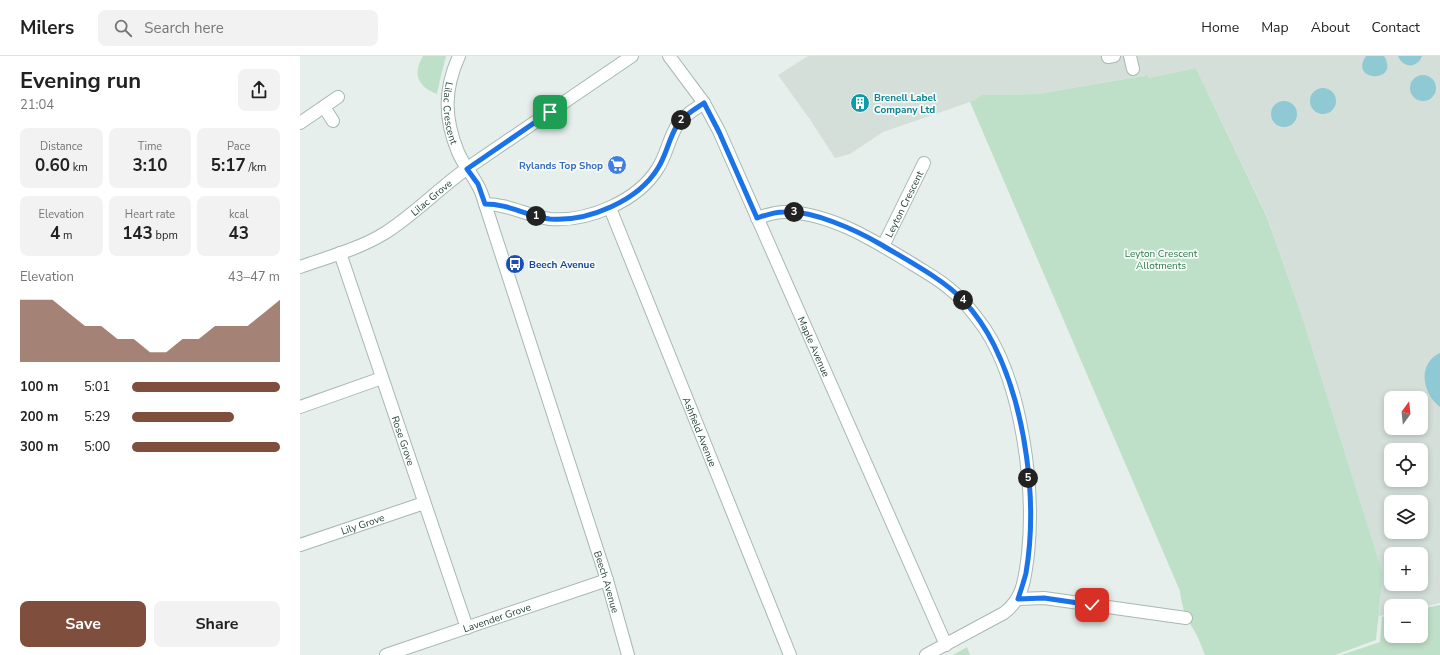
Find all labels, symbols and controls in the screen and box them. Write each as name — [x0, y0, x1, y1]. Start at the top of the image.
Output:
search box — [98, 10, 378, 46]
text: Milers — [20, 15, 74, 41]
icon: search — [112, 17, 134, 39]
text: Search here — [144, 18, 224, 38]
text: Home — [1201, 18, 1239, 37]
text: Map — [1261, 18, 1289, 37]
text: About — [1311, 18, 1350, 37]
text: Contact — [1372, 18, 1420, 37]
text: Evening run — [20, 66, 141, 96]
button: share — [238, 69, 280, 111]
street label: Lilac Crescent — [440, 81, 461, 147]
place label: Brenell Label Company Ltd — [874, 91, 937, 117]
building icon: Brenell Label Company Ltd — [849, 92, 871, 114]
pin — [533, 95, 567, 129]
text: 21:04 — [20, 96, 54, 114]
icon: arrive — [539, 101, 561, 123]
pin: 2 — [671, 110, 691, 130]
text: 2 — [678, 112, 684, 127]
text: Distance — [40, 139, 83, 154]
text: Time — [138, 139, 162, 154]
text: Pace — [227, 139, 250, 154]
text: 0.60 — [35, 154, 70, 177]
text: 3:10 — [133, 154, 167, 177]
text: 5:17 — [211, 154, 246, 177]
supermarket icon: Rylands Top Shop — [606, 154, 628, 176]
place label: Rylands Top Shop — [519, 159, 603, 173]
text: km — [70, 160, 88, 175]
text: /km — [246, 160, 266, 175]
street label: Leyton Crescent — [882, 168, 927, 240]
street label: Lilac Grove — [408, 177, 455, 220]
pin: 3 — [784, 202, 804, 222]
text: 3 — [791, 204, 797, 219]
pin: 1 — [526, 206, 546, 226]
text: Elevation — [39, 207, 84, 222]
text: Heart rate — [125, 207, 175, 222]
text: kcal — [229, 207, 248, 222]
text: 1 — [533, 208, 539, 223]
text: 4 — [50, 222, 60, 245]
text: 143 — [122, 222, 153, 245]
text: 43 — [228, 222, 249, 245]
text: m — [60, 228, 73, 243]
text: bpm — [153, 228, 178, 243]
park label: Leyton Crescent Allotments — [1125, 247, 1198, 273]
bus stop icon: Beech Avenue — [504, 253, 526, 275]
place label: Beech Avenue — [529, 258, 595, 272]
text: Elevation — [20, 268, 74, 286]
text: 43–47 m — [228, 268, 280, 286]
pin: 4 — [953, 290, 973, 310]
text: 4 — [960, 292, 966, 307]
street label: Maple Avenue — [794, 315, 833, 379]
text: 100 m — [20, 378, 58, 396]
text: 5:01 — [84, 378, 110, 396]
north arrow — [1384, 391, 1428, 435]
map controls — [1384, 391, 1428, 643]
street label: Ashfield Avenue — [679, 395, 719, 469]
text: 200 m — [20, 408, 58, 426]
text: 5:29 — [84, 408, 110, 426]
street label: Rose Grove — [388, 414, 417, 468]
text: 300 m — [20, 438, 58, 456]
text: 5:00 — [84, 438, 110, 456]
button: locate — [1384, 443, 1428, 487]
pin: 5 — [1018, 468, 1038, 488]
text: 5 — [1025, 470, 1031, 485]
button: layers — [1384, 495, 1428, 539]
street label: Lily Grove — [339, 511, 386, 539]
button: + — [1384, 547, 1428, 591]
street label: Beech Avenue — [590, 549, 622, 615]
pin — [1075, 588, 1109, 622]
icon: check — [1081, 594, 1103, 616]
button: − — [1384, 599, 1428, 643]
street label: Lavender Grove — [461, 600, 533, 636]
button: Save — [20, 601, 146, 647]
button: Share — [154, 601, 280, 647]

